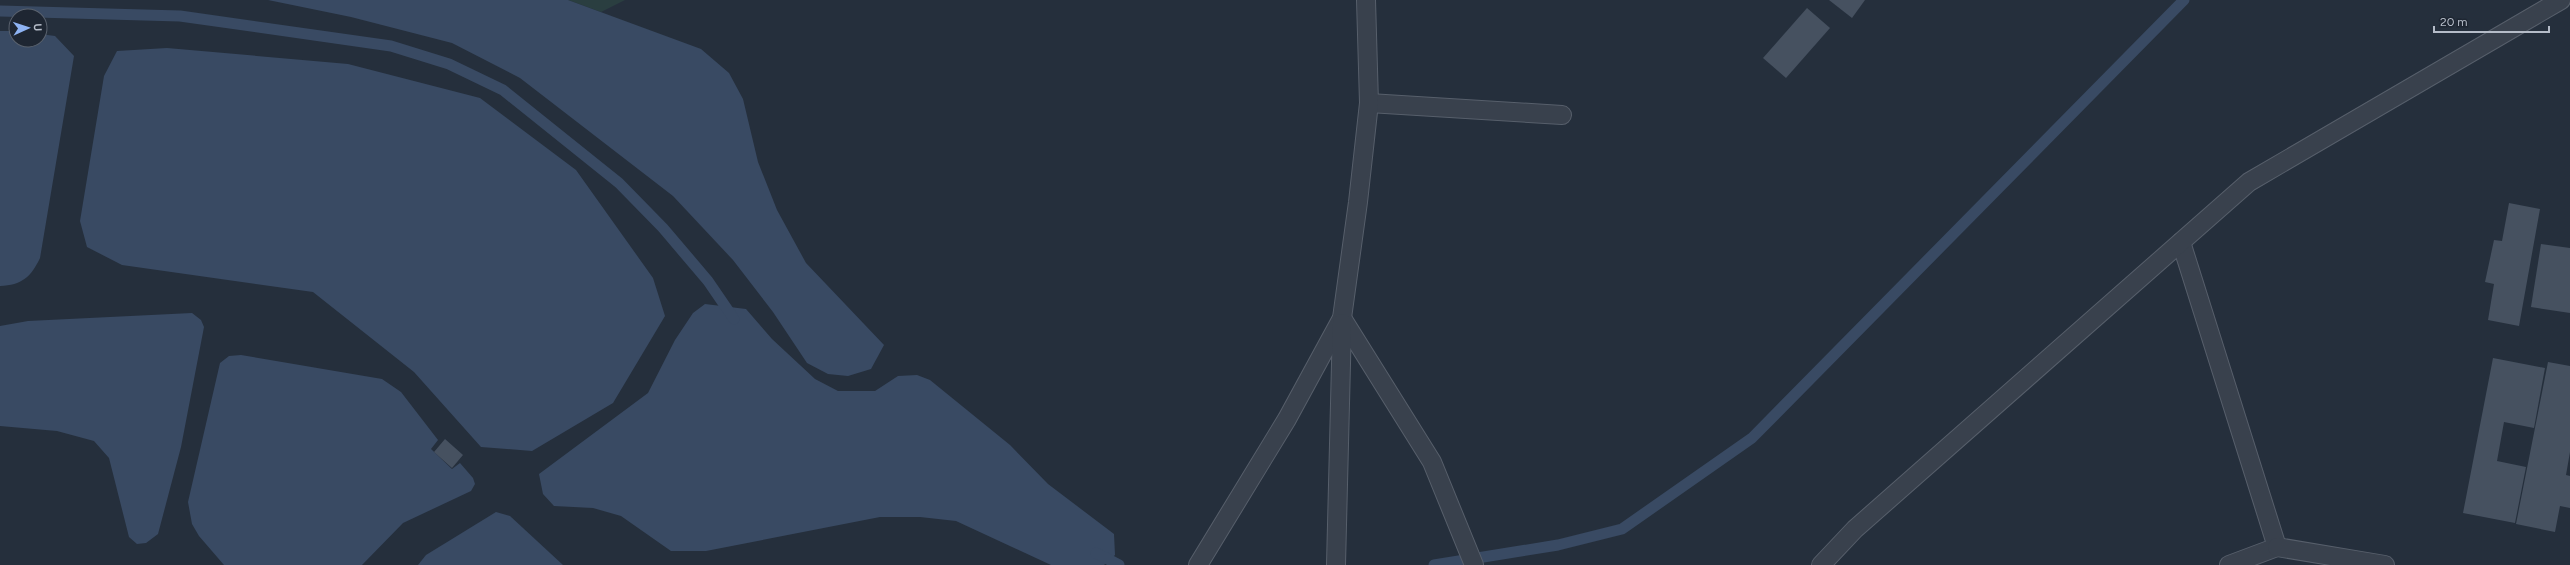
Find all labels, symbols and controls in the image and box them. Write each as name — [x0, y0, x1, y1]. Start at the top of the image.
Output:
north arrow — [8, 8, 48, 48]
scale bar — [2434, 8, 2549, 34]
text: 20 m — [2440, 15, 2468, 29]
text: U — [31, 23, 44, 32]

